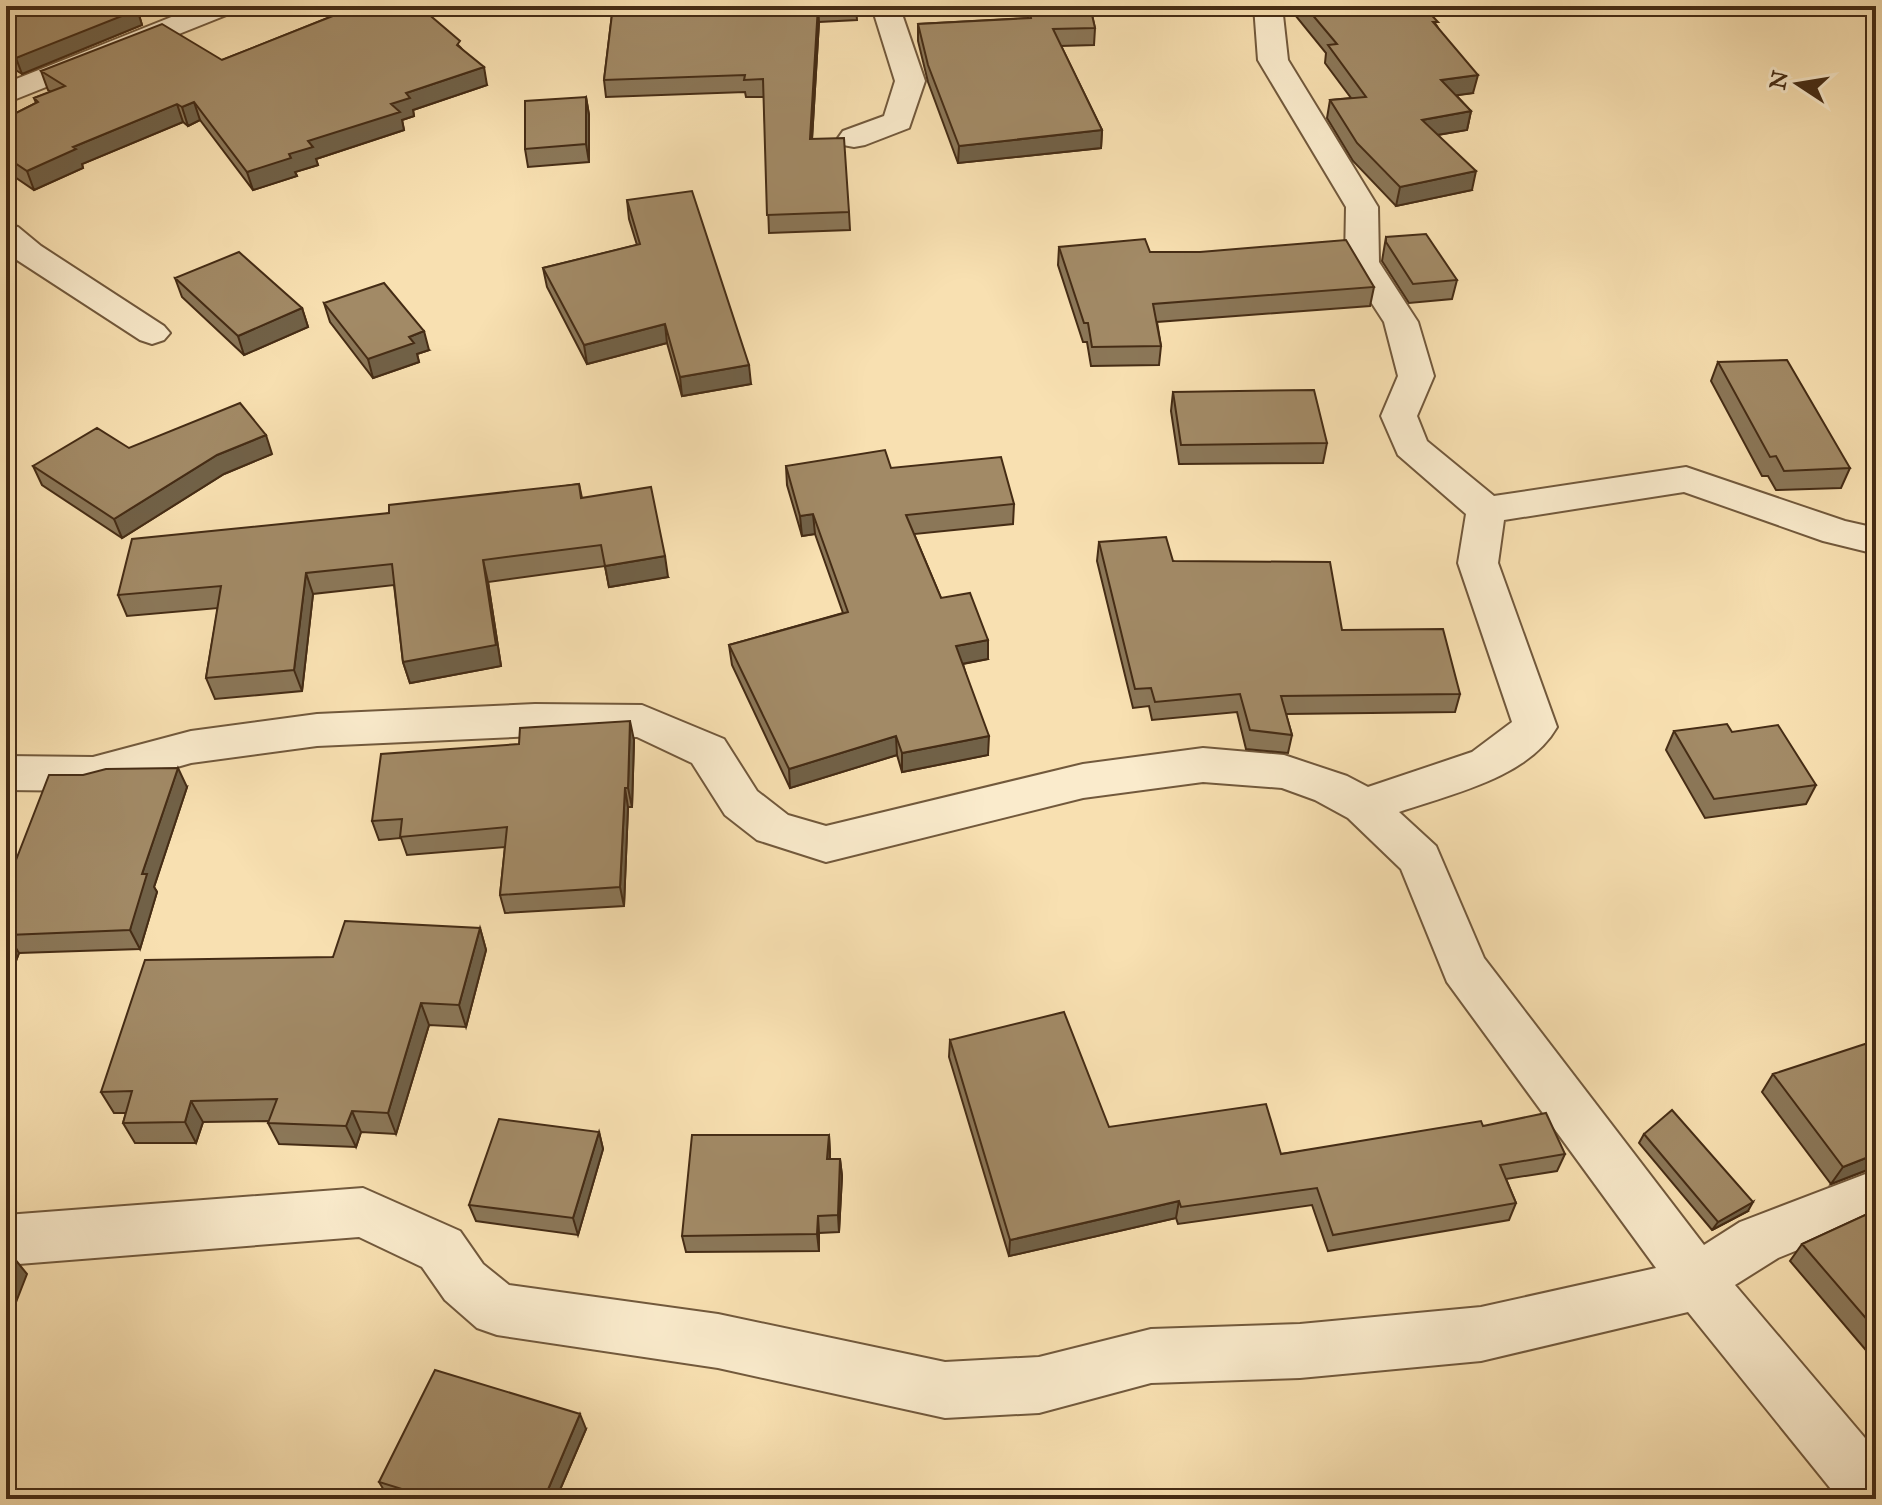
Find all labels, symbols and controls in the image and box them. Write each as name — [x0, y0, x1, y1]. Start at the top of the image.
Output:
north arrow — [1758, 44, 1838, 124]
text: N — [1764, 68, 1794, 92]

